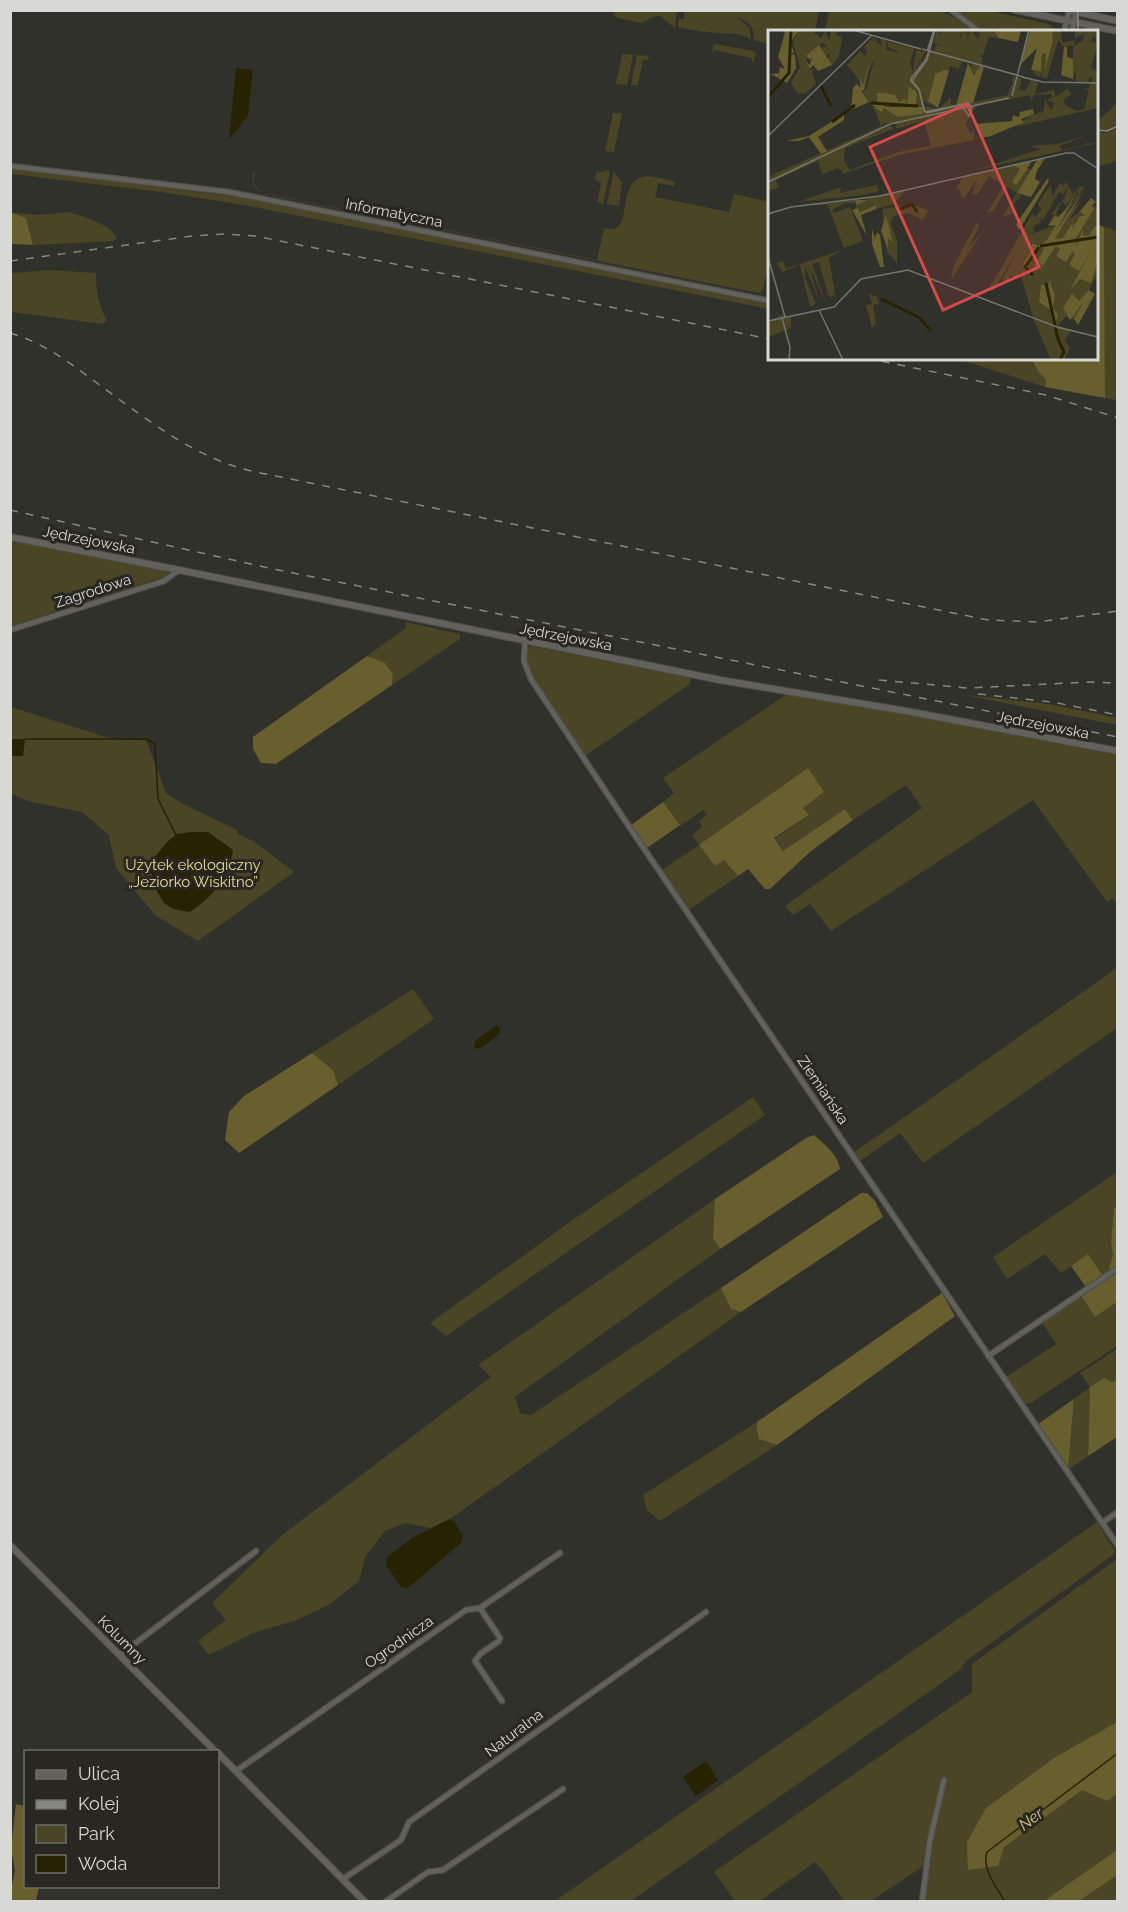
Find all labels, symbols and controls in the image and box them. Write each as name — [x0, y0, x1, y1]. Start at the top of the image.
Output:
inset map — [768, 30, 1098, 360]
street label: Informatyczna — [344, 195, 444, 231]
street label: Jędrzejowska — [41, 522, 137, 558]
street label: Zagrodowa — [53, 570, 133, 612]
street label: Jędrzejowska — [518, 619, 614, 655]
street label: Jędrzejowska — [995, 707, 1091, 743]
park label: Użytek ekologiczny „Jeziorko Wiskitno” — [125, 856, 261, 891]
street label: Ziemiańska — [793, 1052, 853, 1128]
street label: Kolumny — [94, 1612, 150, 1668]
street label: Ogrodnicza — [361, 1612, 437, 1672]
street label: Naturalna — [481, 1705, 547, 1761]
legend — [24, 1750, 219, 1888]
text: Ulica — [78, 1763, 120, 1784]
text: Kolej — [78, 1793, 119, 1814]
water label: Ner — [1015, 1803, 1047, 1834]
text: Park — [78, 1823, 115, 1844]
text: Woda — [78, 1853, 127, 1874]

